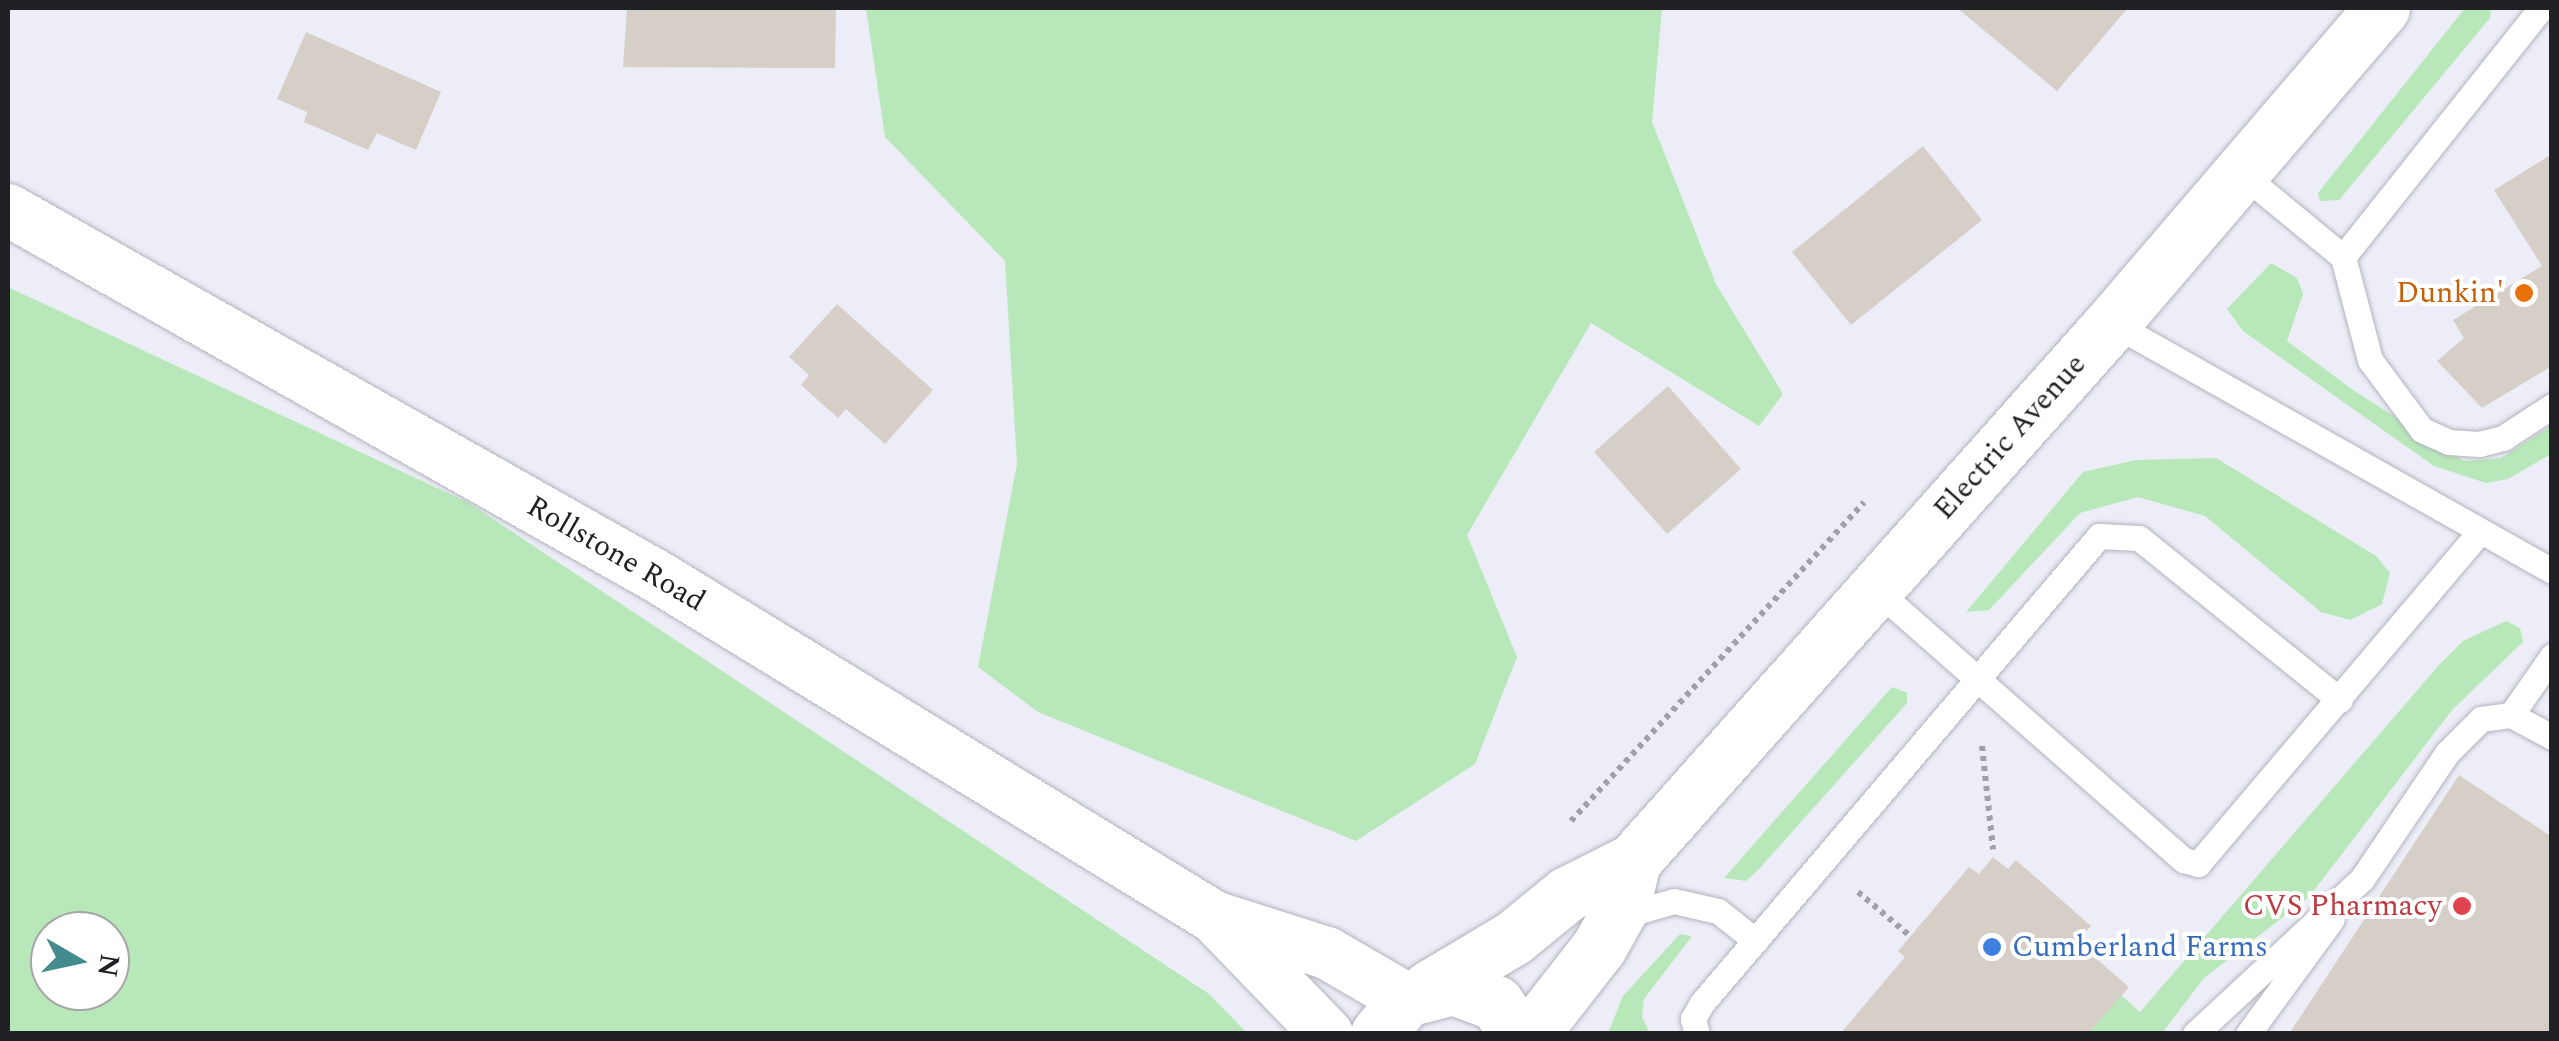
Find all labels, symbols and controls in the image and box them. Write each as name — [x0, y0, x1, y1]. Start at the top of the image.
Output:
place label: Dunkin' — [2396, 275, 2504, 311]
marker: Dunkin' — [2513, 282, 2535, 304]
street label: Electric Avenue — [1926, 347, 2094, 527]
street label: Rollstone Road — [520, 488, 712, 620]
place label: CVS Pharmacy — [2243, 888, 2442, 924]
marker: CVS Pharmacy — [2451, 895, 2473, 917]
north arrow — [30, 911, 130, 1011]
place label: Cumberland Farms — [2012, 929, 2268, 965]
marker: Cumberland Farms — [1981, 936, 2003, 958]
text: N — [85, 951, 131, 980]

